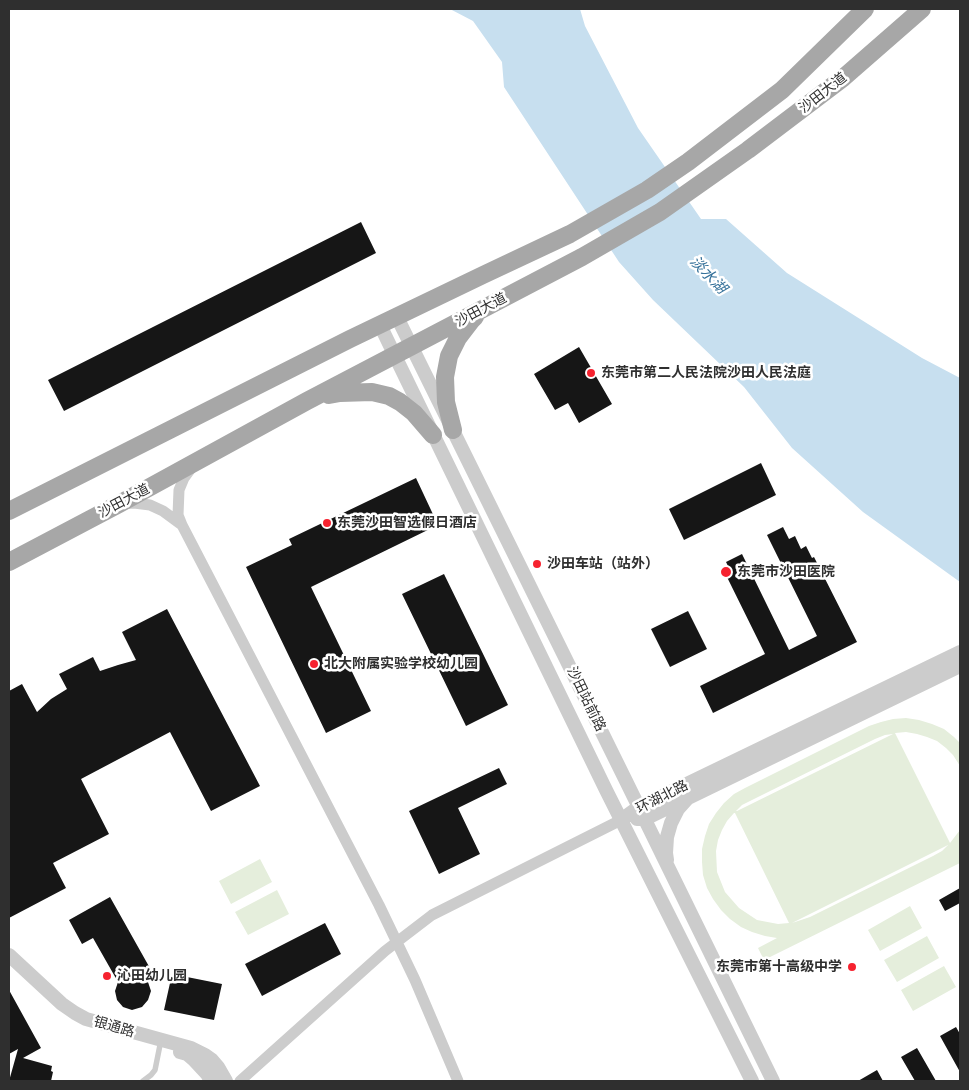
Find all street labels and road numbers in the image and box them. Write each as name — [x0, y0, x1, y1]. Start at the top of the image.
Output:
street label: 沙田大道 — [796, 69, 850, 117]
street label: 沙田大道 — [452, 289, 510, 331]
street label: 沙田大道 — [95, 480, 153, 522]
street label: 沙田站前路 — [563, 664, 609, 734]
street label: 环湖北路 — [633, 777, 691, 817]
street label: 银通路 — [91, 1013, 137, 1041]

